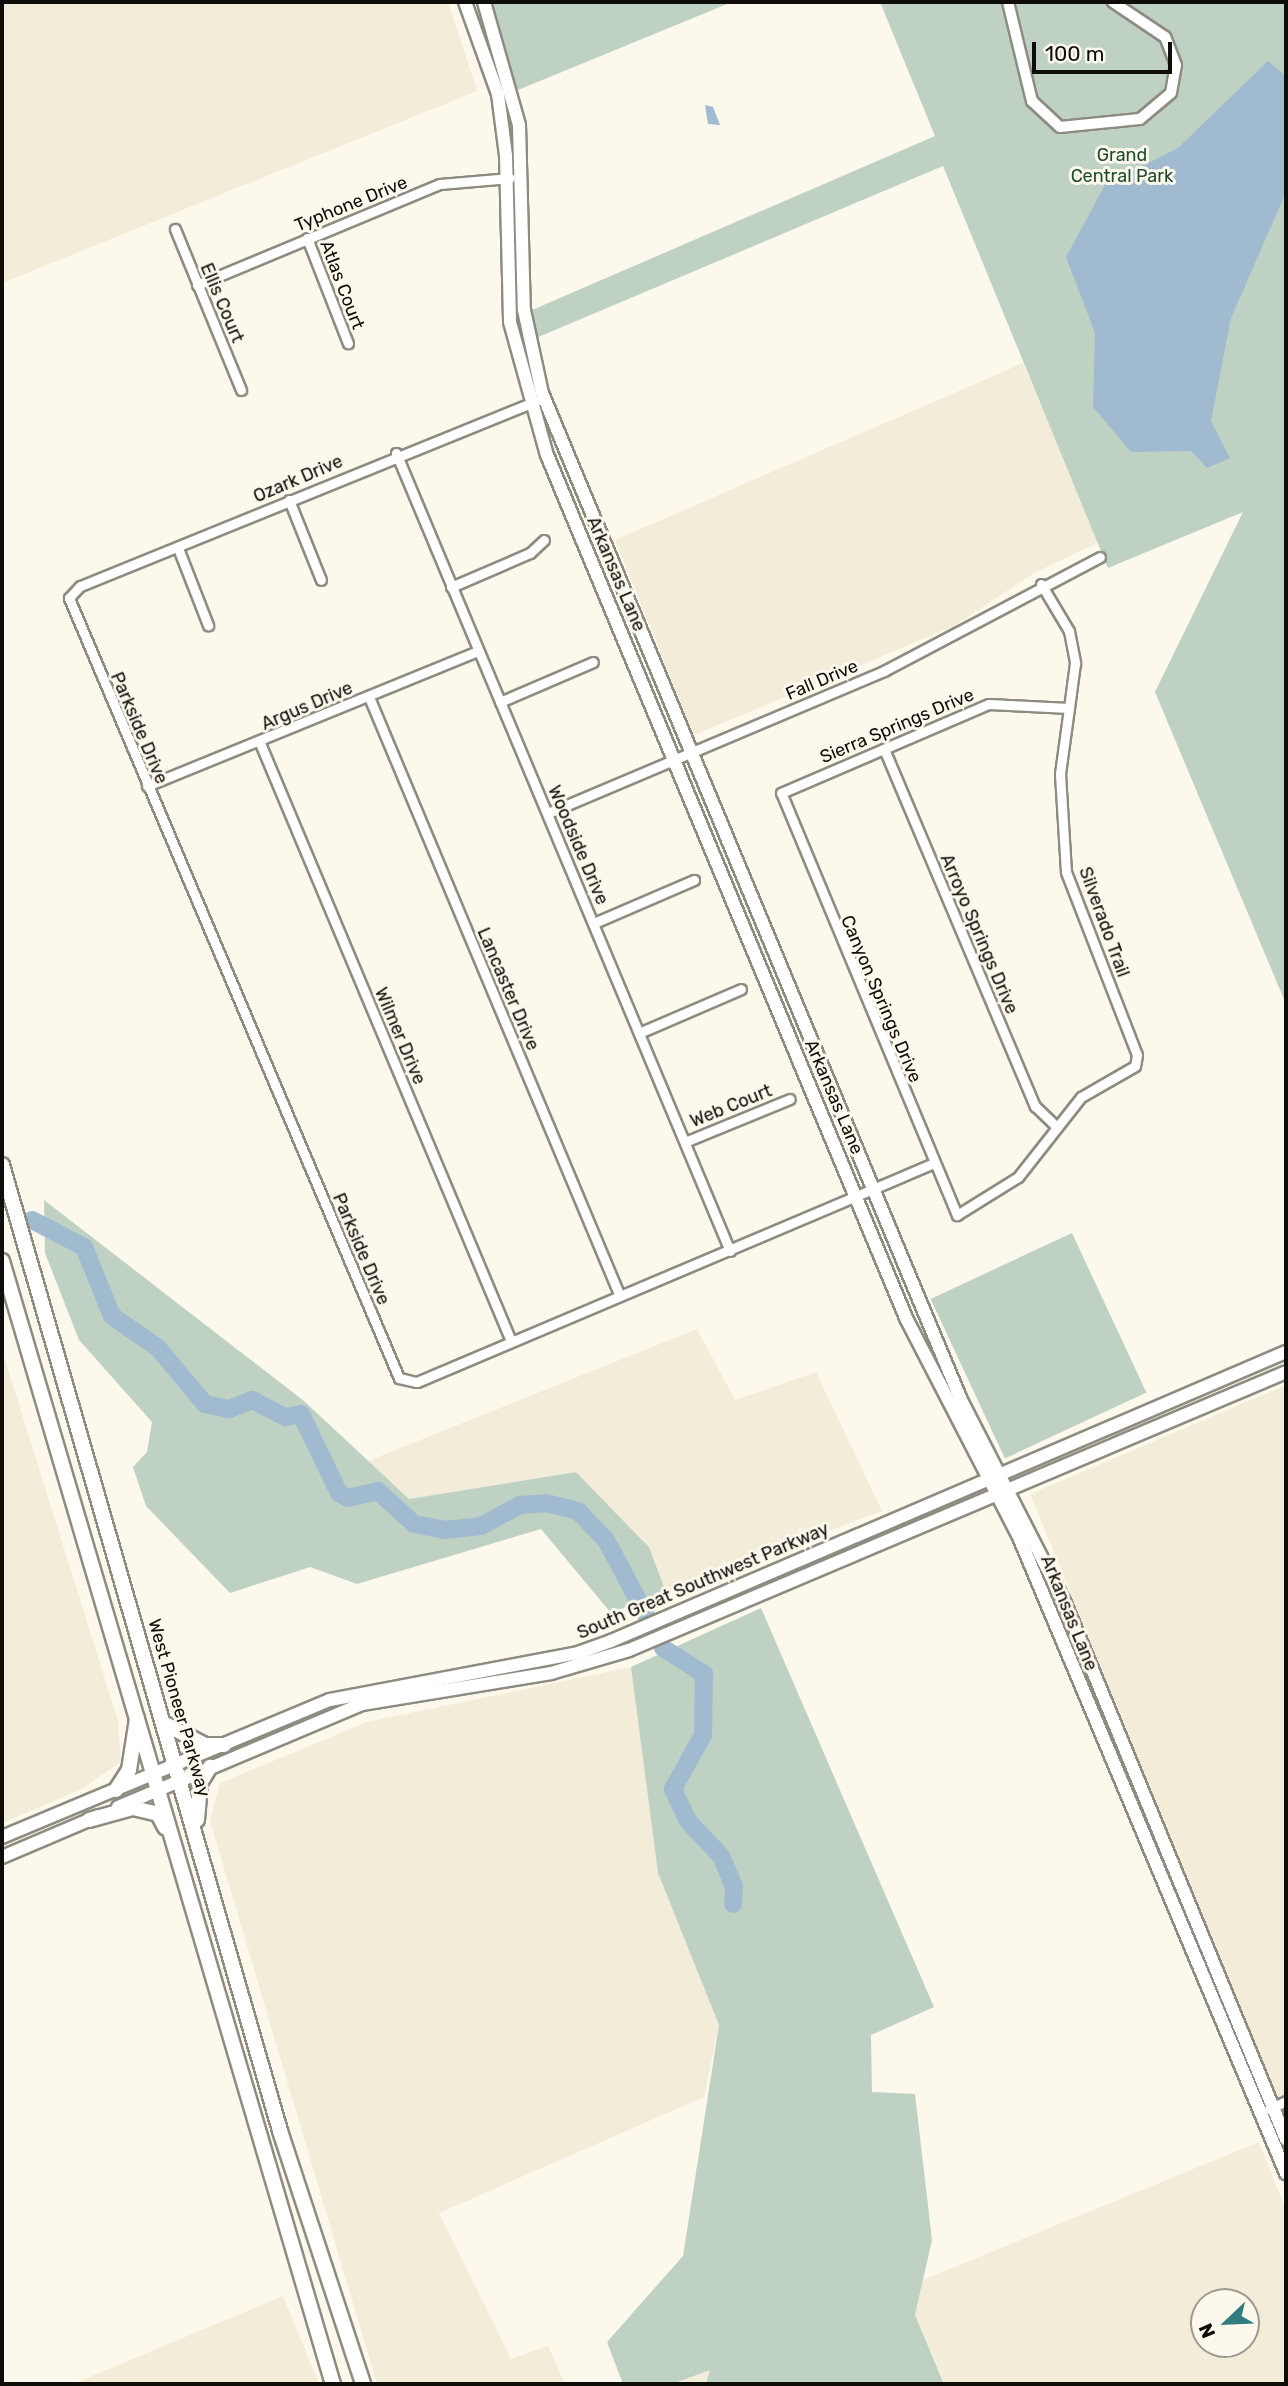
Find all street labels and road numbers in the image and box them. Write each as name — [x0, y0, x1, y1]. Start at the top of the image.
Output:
street label: Typhone Drive — [291, 172, 411, 236]
street label: Atlas Court — [315, 237, 369, 333]
street label: Ellis Court — [196, 260, 248, 346]
street label: Ozark Drive — [250, 450, 346, 508]
street label: Arkansas Lane — [582, 513, 650, 635]
street label: Fall Drive — [783, 655, 861, 705]
street label: Parkside Drive — [106, 669, 172, 787]
street label: Argus Drive — [258, 677, 356, 735]
street label: Sierra Springs Drive — [817, 684, 977, 768]
street label: Woodside Drive — [543, 782, 613, 908]
street label: Arroyo Springs Drive — [936, 851, 1022, 1017]
street label: Silverado Trail — [1074, 864, 1134, 980]
street label: Canyon Springs Drive — [836, 912, 926, 1086]
street label: Lancaster Drive — [472, 924, 544, 1054]
street label: Wilmer Drive — [370, 984, 430, 1088]
street label: Arkansas Lane — [800, 1036, 868, 1158]
street label: Web Court — [687, 1080, 775, 1132]
street label: Parkside Drive — [328, 1190, 394, 1308]
street label: South Great Southwest Parkway — [574, 1518, 832, 1644]
street label: Arkansas Lane — [1036, 1552, 1102, 1674]
street label: West Pioneer Parkway — [143, 1616, 215, 1800]

